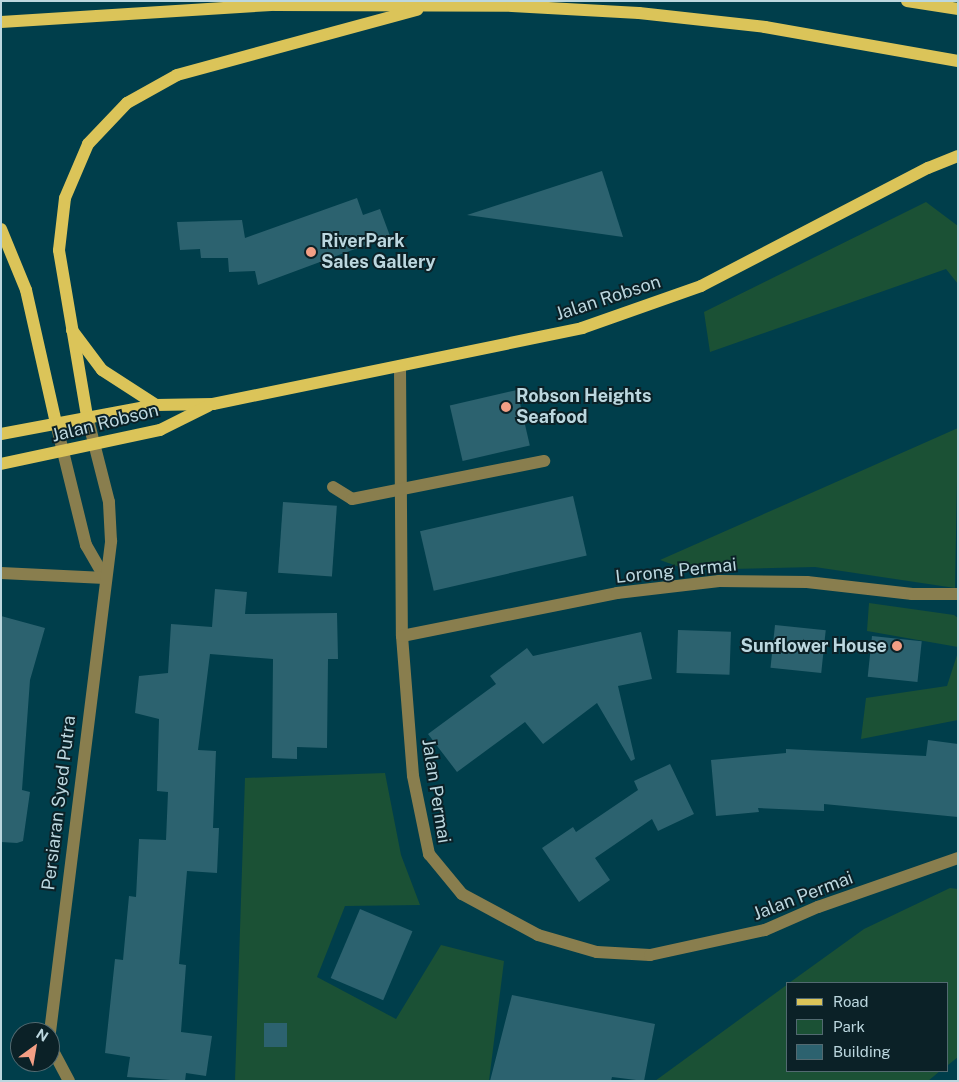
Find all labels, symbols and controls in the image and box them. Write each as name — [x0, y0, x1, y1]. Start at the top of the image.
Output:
place label: RiverPark Sales Gallery — [321, 231, 436, 274]
marker: RiverPark Sales Gallery — [305, 246, 317, 258]
street label: Jalan Robson — [553, 271, 663, 325]
place label: Robson Heights Seafood — [516, 386, 651, 428]
street label: Jalan Robson — [49, 399, 161, 447]
marker: Robson Heights Seafood — [500, 401, 512, 413]
street label: Lorong Permai — [614, 554, 738, 588]
place label: Sunflower House — [741, 635, 887, 657]
marker: Sunflower House — [891, 640, 903, 652]
street label: Persiaran Syed Putra — [38, 714, 80, 892]
street label: Jalan Permai — [417, 737, 455, 845]
street label: Jalan Permai — [750, 867, 856, 925]
legend — [786, 982, 949, 1072]
text: Road — [833, 993, 869, 1010]
text: Park — [833, 1018, 865, 1035]
north arrow — [10, 1022, 60, 1072]
text: N — [34, 1025, 51, 1045]
text: Building — [833, 1043, 891, 1060]

